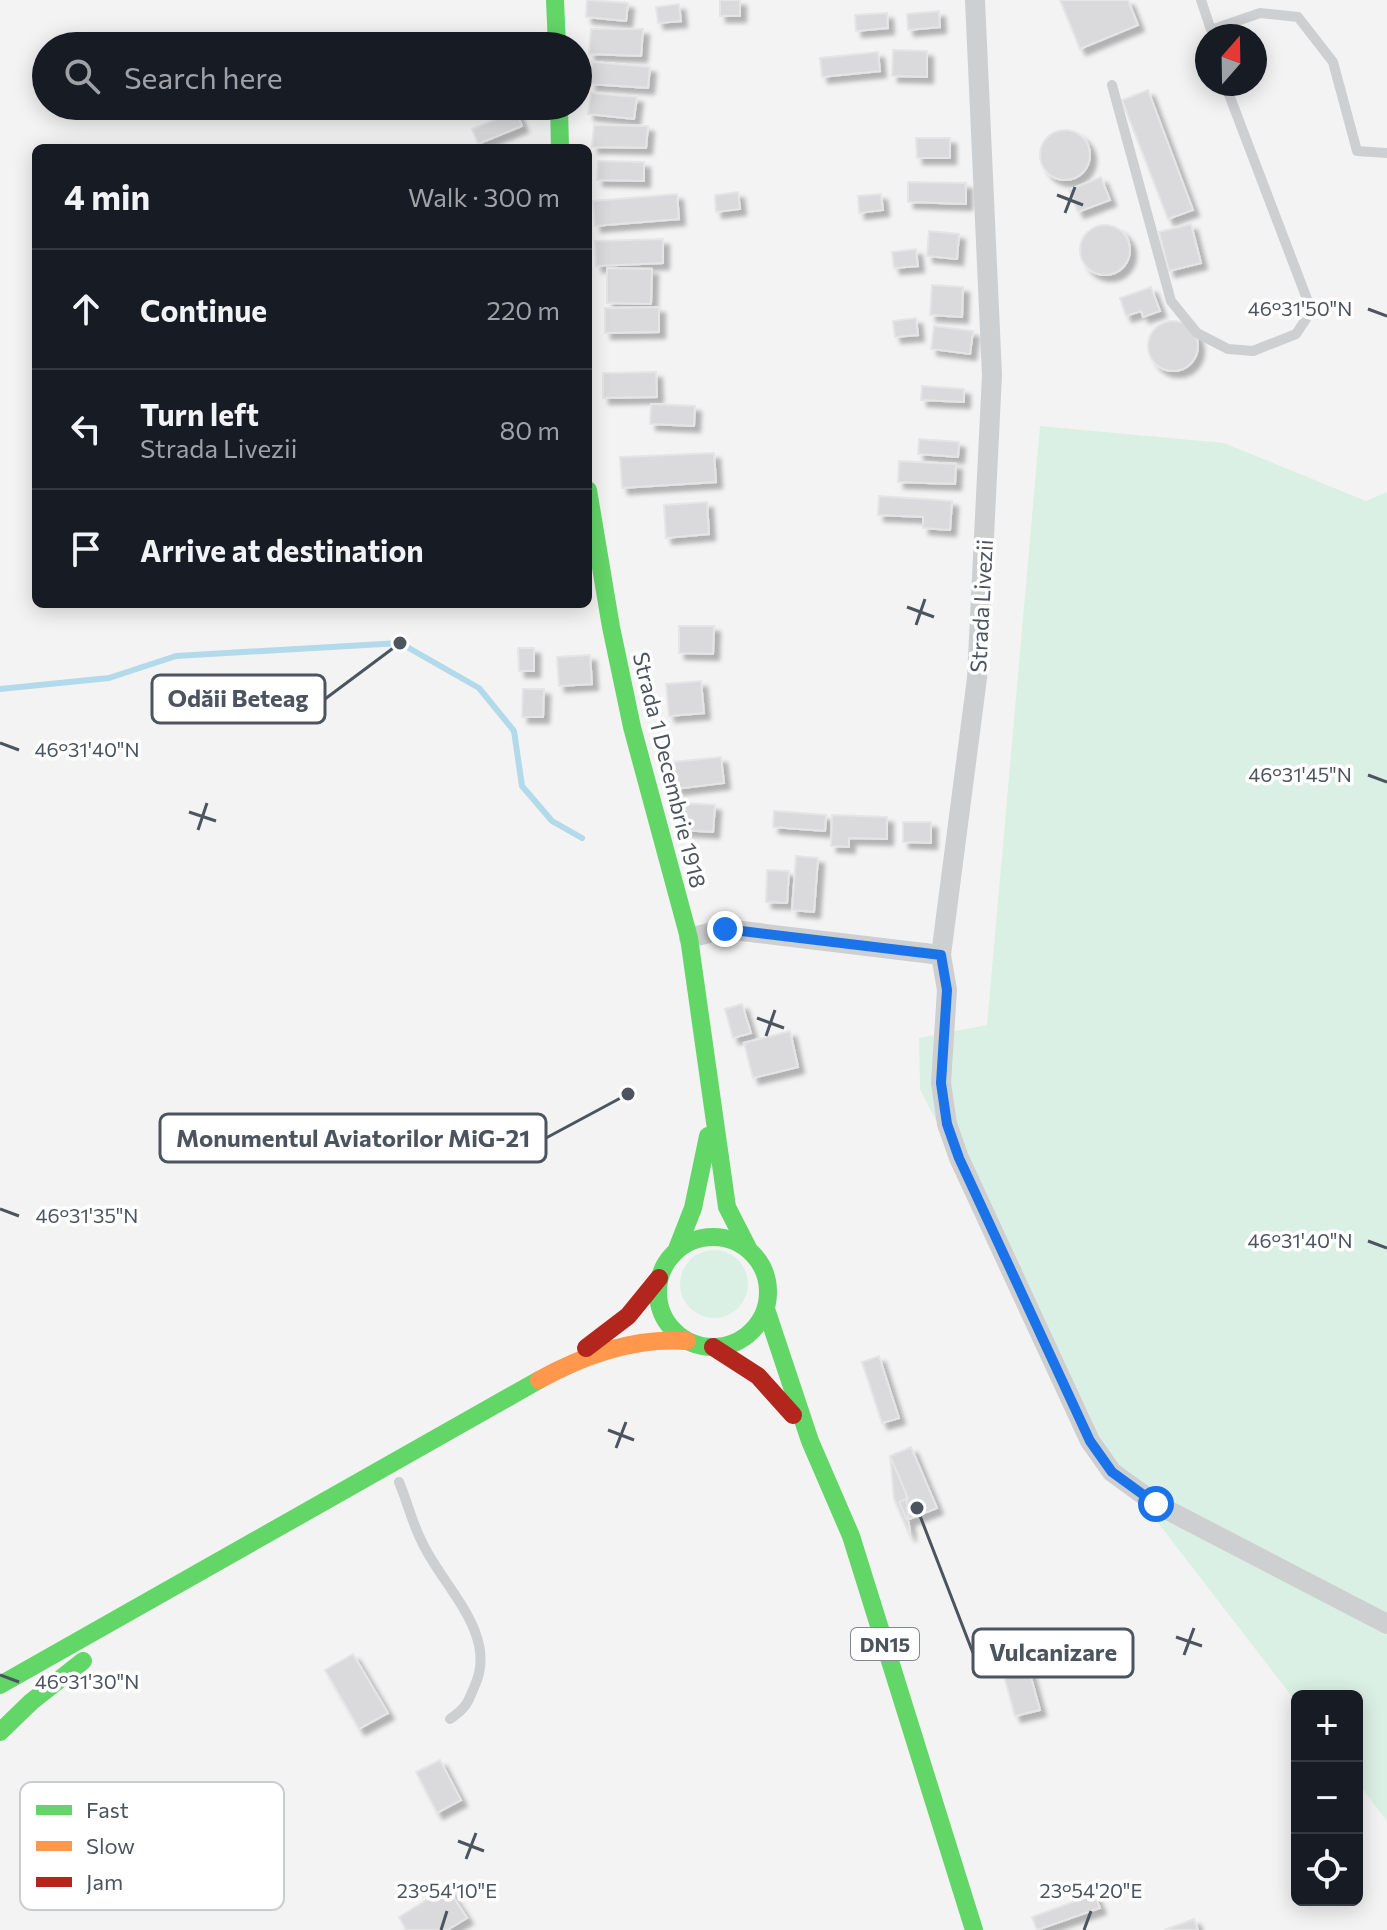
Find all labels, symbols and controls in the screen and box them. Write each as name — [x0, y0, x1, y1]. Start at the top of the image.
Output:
north arrow — [1195, 24, 1267, 96]
search box — [32, 32, 592, 120]
icon: search — [60, 54, 104, 98]
text: Search here — [124, 58, 283, 95]
text: 4 min — [64, 175, 150, 217]
text: Walk · 300 m — [408, 181, 560, 212]
icon: ahead — [64, 287, 108, 331]
text: Continue — [140, 291, 267, 328]
text: 220 m — [487, 294, 560, 325]
text: 46°31'50"N — [1248, 296, 1352, 320]
text: Turn left — [140, 395, 259, 432]
icon: left — [64, 407, 108, 451]
text: 80 m — [500, 414, 560, 445]
text: Strada Livezii — [140, 432, 297, 463]
icon: arrive — [64, 527, 108, 571]
text: Arrive at destination — [140, 531, 424, 568]
street label: Strada Livezii — [964, 539, 998, 673]
street label: Strada 1 Decembrie 1918 — [628, 649, 712, 891]
callout: Odăii Beteag — [152, 675, 325, 723]
text: Odăii Beteag — [168, 683, 309, 712]
text: 46°31'40"N — [34, 737, 140, 761]
text: 46°31'45"N — [1248, 762, 1352, 786]
route end — [707, 911, 743, 947]
callout: Monumentul Aviatorilor MiG-21 — [160, 1114, 546, 1162]
text: Monumentul Aviatorilor MiG-21 — [176, 1123, 530, 1152]
text: 46°31'35"N — [36, 1203, 138, 1227]
text: 46°31'40"N — [1247, 1228, 1353, 1252]
route start — [1138, 1486, 1174, 1522]
road number: DN15 — [851, 1628, 919, 1660]
callout: Vulcanizare — [973, 1629, 1133, 1677]
text: Vulcanizare — [989, 1637, 1117, 1666]
text: 46°31'30"N — [35, 1669, 139, 1693]
map controls — [1291, 1690, 1363, 1906]
button: + — [1291, 1690, 1363, 1762]
button: − — [1291, 1762, 1363, 1834]
legend — [20, 1782, 284, 1910]
text: Fast — [86, 1796, 129, 1823]
text: Slow — [86, 1832, 135, 1859]
button: locate — [1291, 1834, 1363, 1906]
text: Jam — [86, 1868, 123, 1895]
text: 23°54'10"E — [397, 1878, 497, 1902]
text: 23°54'20"E — [1040, 1878, 1142, 1902]

